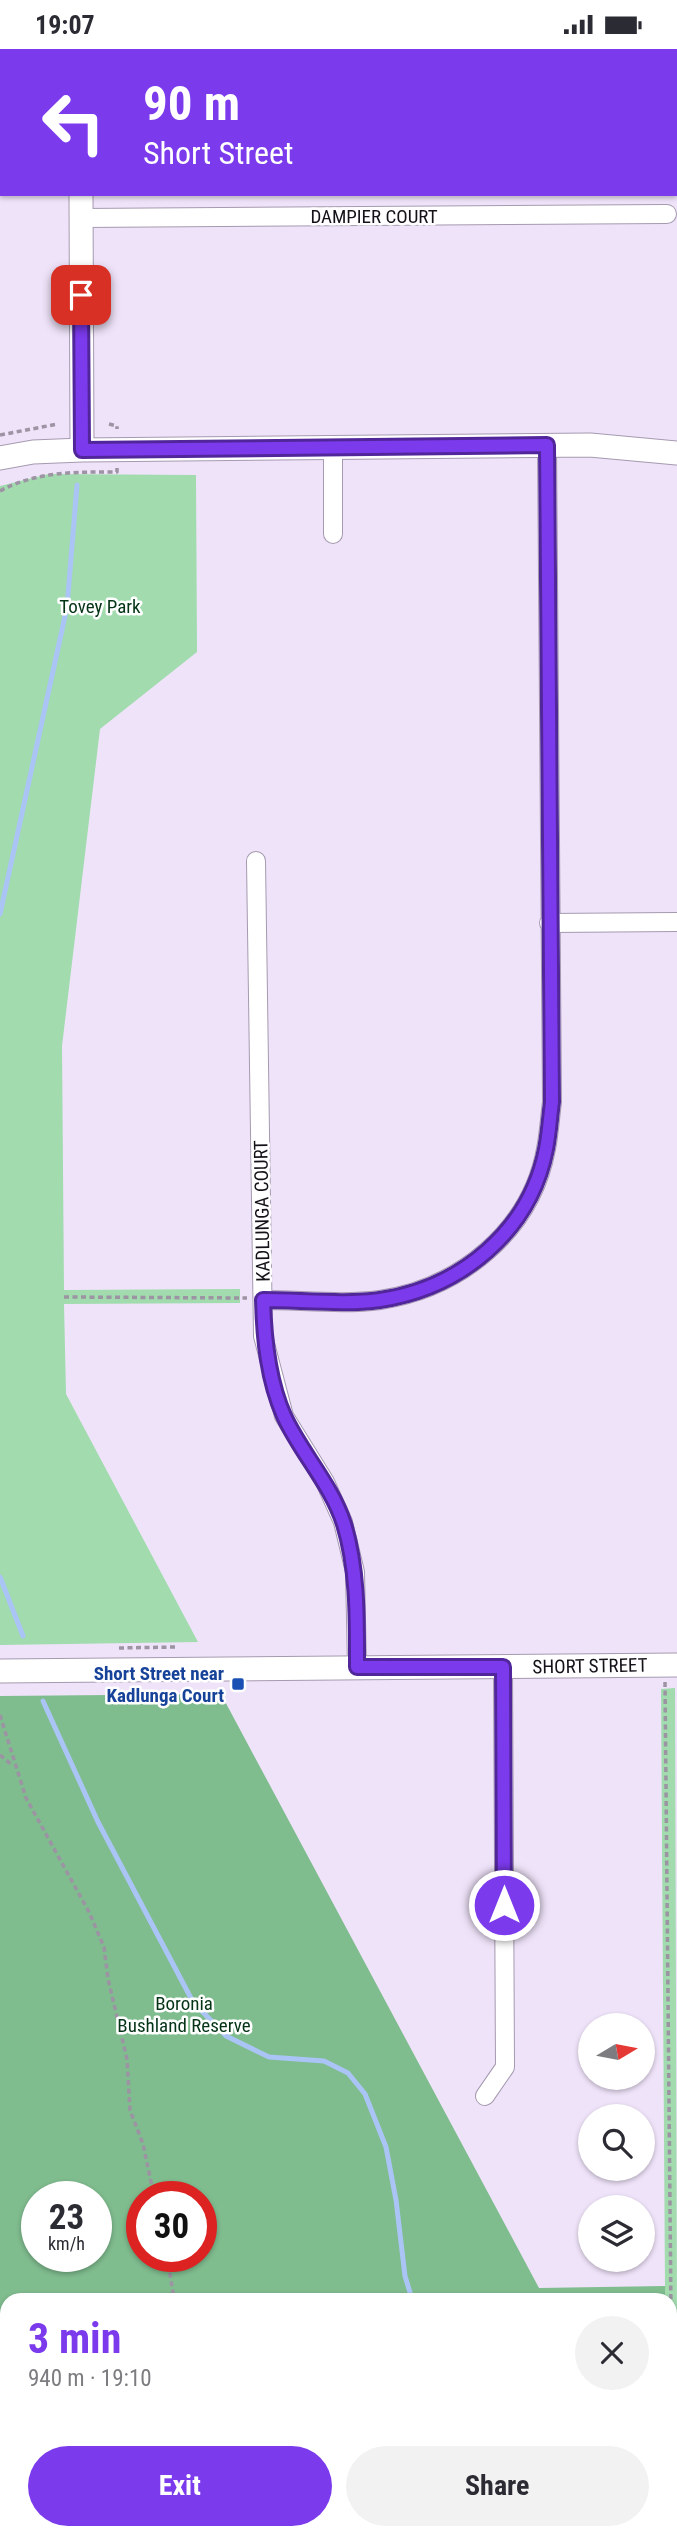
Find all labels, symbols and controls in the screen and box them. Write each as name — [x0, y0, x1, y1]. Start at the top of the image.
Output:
text: 19:07 — [35, 10, 95, 40]
text: 90 m — [143, 75, 240, 132]
icon: left — [28, 77, 119, 168]
text: Short Street — [143, 134, 293, 172]
street label: DAMPIER COURT — [310, 205, 438, 228]
pin — [51, 265, 111, 325]
icon: arrive — [62, 276, 100, 314]
park label: Tovey Park — [59, 595, 141, 618]
street label: KADLUNGA COURT — [249, 1140, 275, 1282]
street label: SHORT STREET — [532, 1653, 648, 1679]
place label: Short Street near Kadlunga Court — [94, 1662, 224, 1707]
marker: Short Street near Kadlunga Court — [230, 1676, 246, 1692]
position arrow — [467, 1868, 541, 1942]
park label: Boronia Bushland Reserve — [117, 1992, 251, 2037]
north arrow — [578, 2013, 654, 2089]
map controls — [578, 2013, 655, 2272]
button: search — [578, 2104, 655, 2181]
speed limit sign: 30 — [126, 2181, 217, 2272]
button: layers — [578, 2195, 655, 2272]
text: 23 — [49, 2197, 84, 2238]
text: km/h — [48, 2233, 85, 2254]
text: 3 min — [28, 2314, 121, 2363]
button: close — [575, 2316, 649, 2390]
text: 940 m · 19:10 — [28, 2365, 152, 2392]
button: Exit — [28, 2446, 332, 2526]
button: Share — [346, 2446, 649, 2526]

